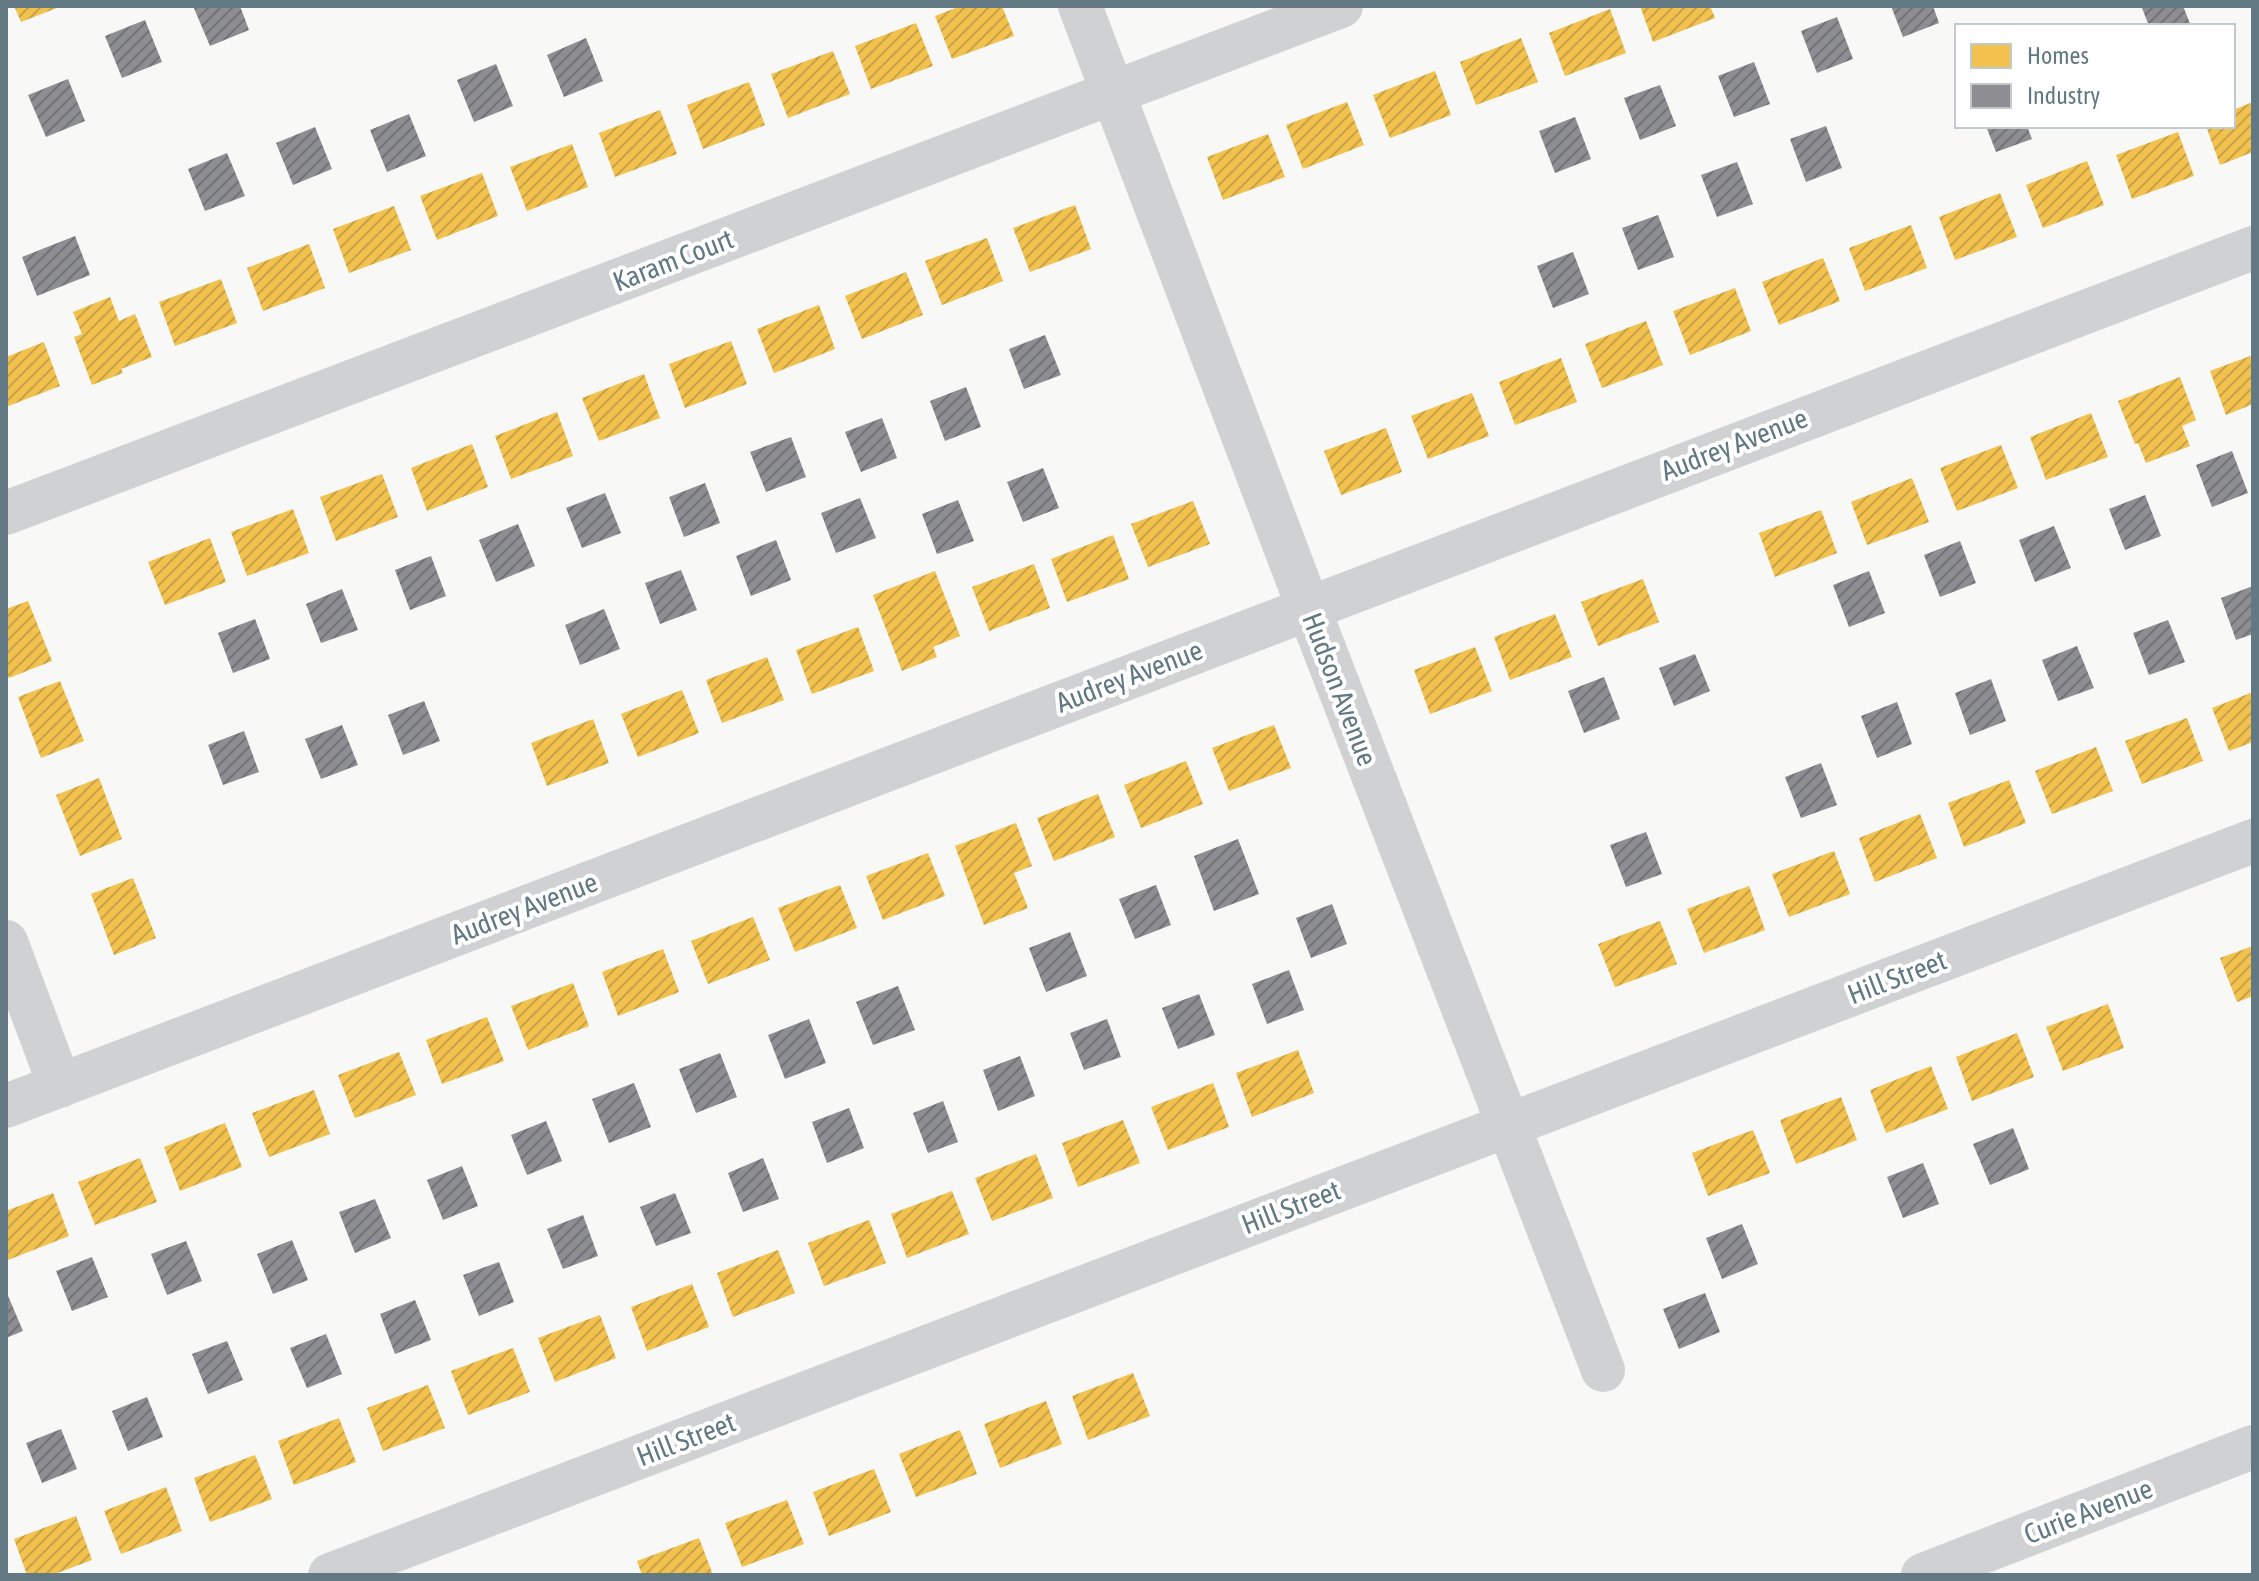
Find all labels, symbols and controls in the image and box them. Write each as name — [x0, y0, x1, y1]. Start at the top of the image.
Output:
legend — [1955, 24, 2235, 128]
text: Homes — [2027, 42, 2089, 69]
text: Industry — [2027, 82, 2100, 109]
street label: Karam Court — [608, 222, 738, 298]
street label: Audrey Avenue — [1656, 401, 1812, 487]
street label: Hudson Avenue — [1296, 608, 1384, 770]
street label: Audrey Avenue — [1051, 633, 1207, 719]
street label: Audrey Avenue — [446, 865, 602, 951]
street label: Hill Street — [1843, 944, 1951, 1010]
street label: Hill Street — [1237, 1174, 1345, 1240]
street label: Hill Street — [632, 1406, 740, 1472]
street label: Curie Avenue — [2019, 1472, 2157, 1550]

